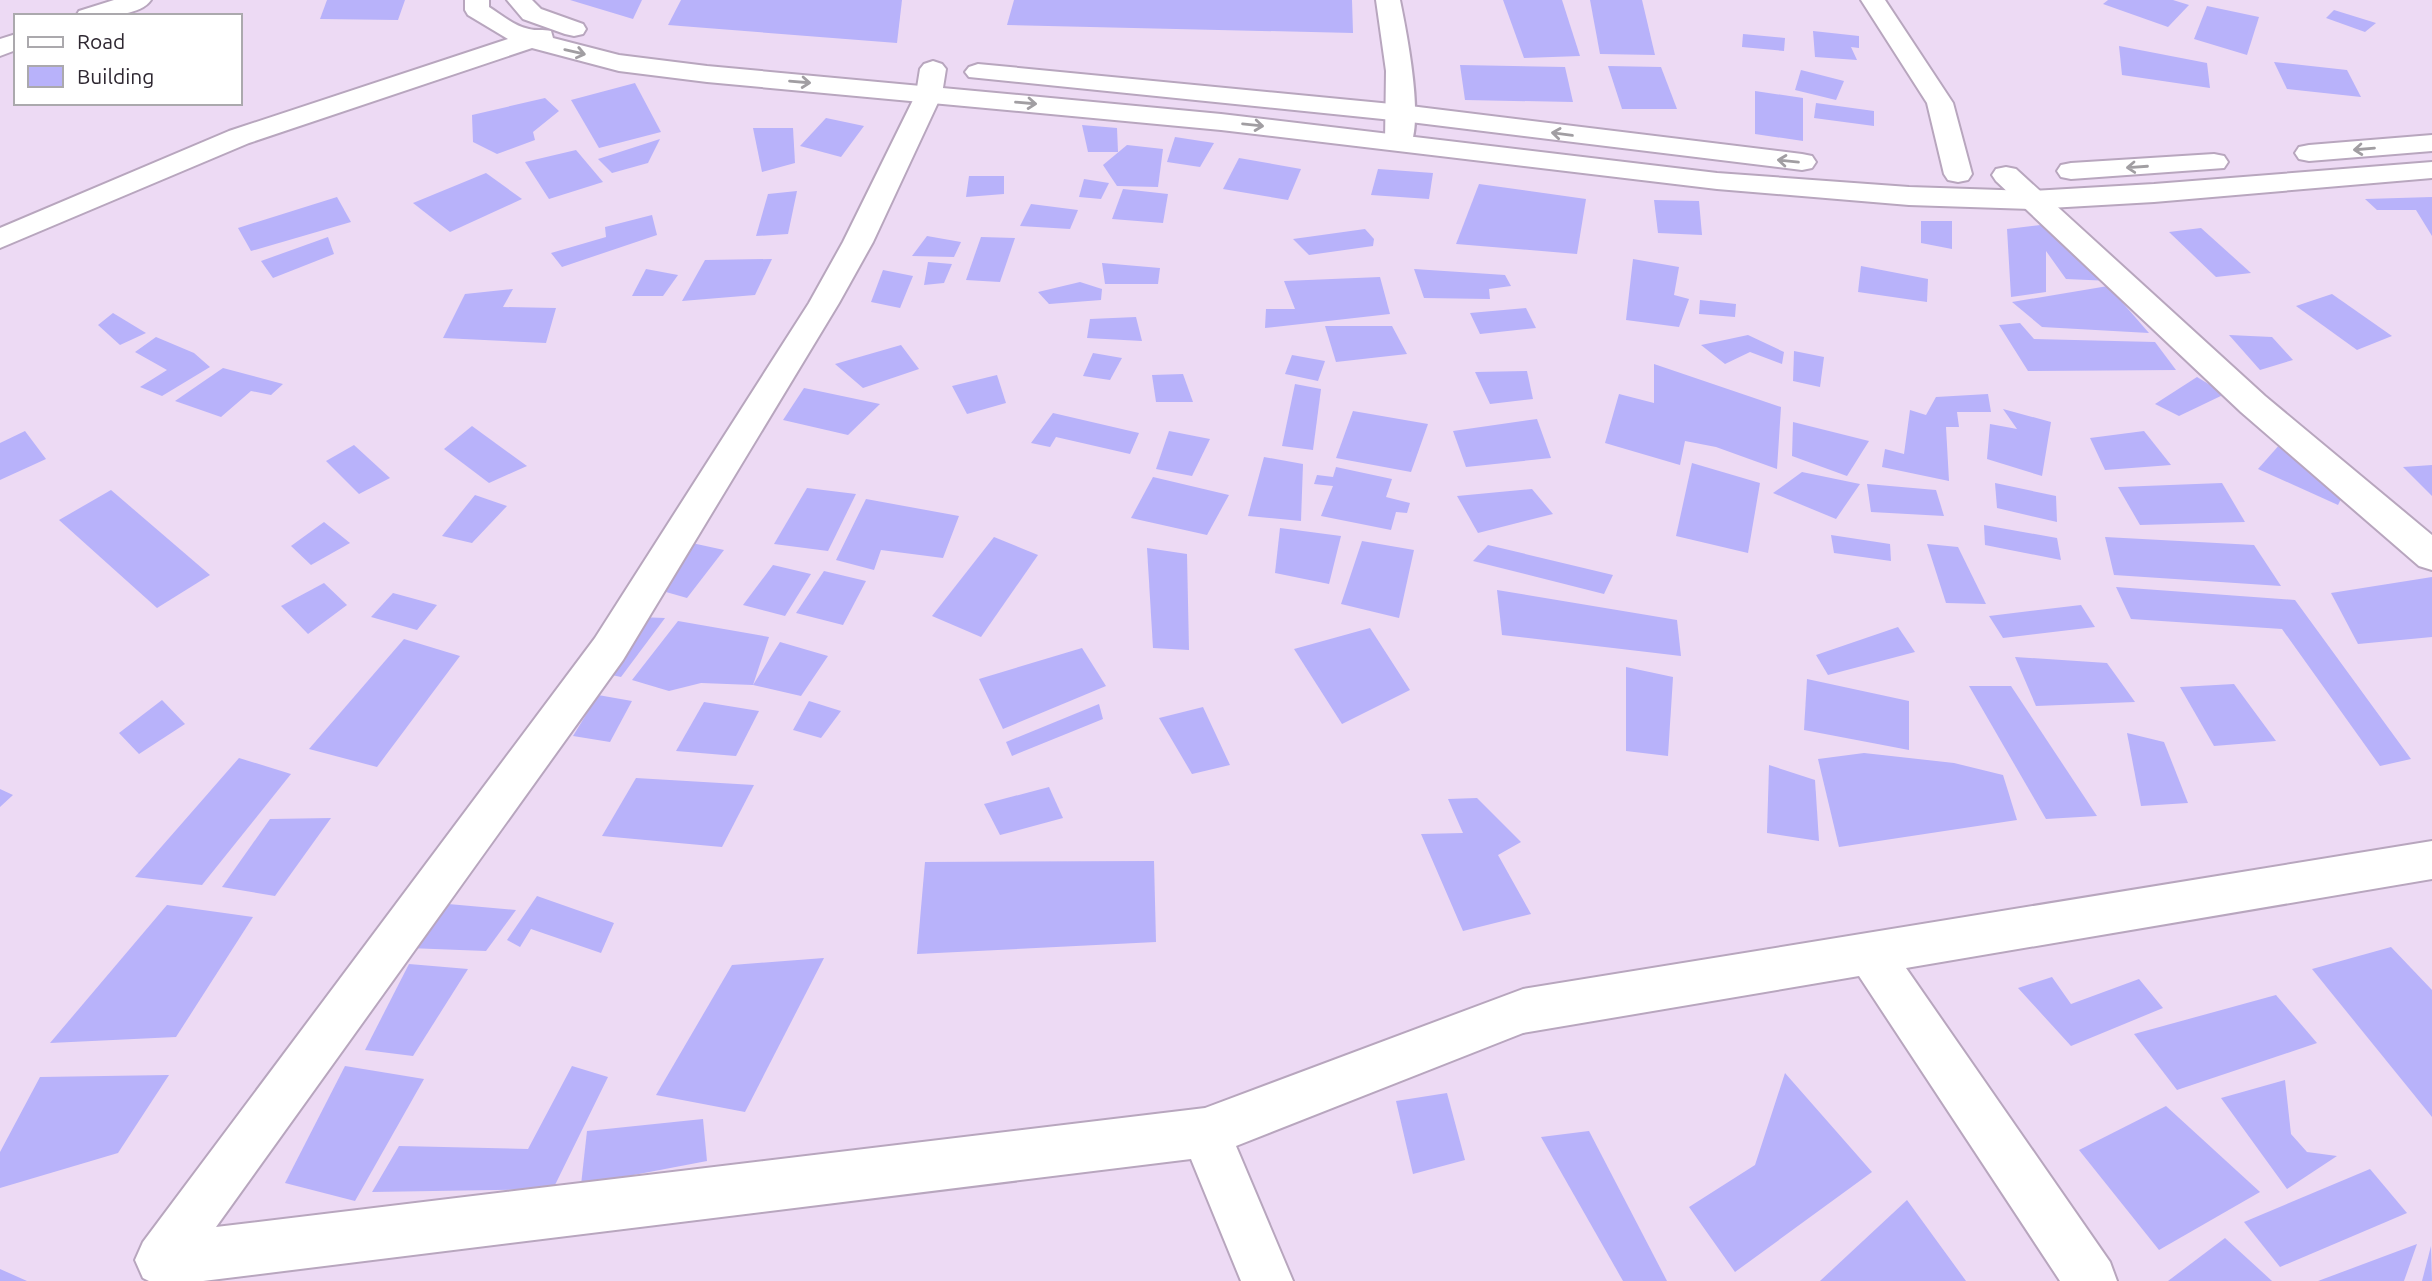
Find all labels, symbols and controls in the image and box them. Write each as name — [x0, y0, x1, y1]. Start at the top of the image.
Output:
legend — [14, 14, 242, 105]
text: Road — [77, 29, 125, 53]
one-way arrow — [563, 46, 586, 60]
text: Building — [77, 64, 154, 88]
one-way arrow — [788, 76, 811, 89]
one-way arrow — [1015, 97, 1037, 110]
one-way arrow — [1241, 119, 1264, 132]
one-way arrow — [1551, 128, 1574, 141]
one-way arrow — [2353, 143, 2376, 156]
one-way arrow — [1777, 154, 1800, 167]
one-way arrow — [2126, 161, 2149, 174]

